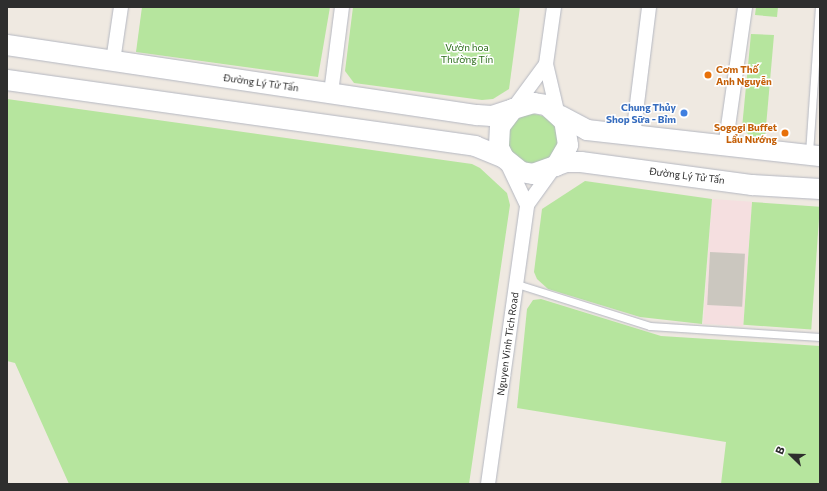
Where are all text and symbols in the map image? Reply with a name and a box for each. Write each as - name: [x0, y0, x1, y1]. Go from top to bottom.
- park label: Vườn hoa Thường Tín: [441, 41, 493, 64]
- place label: Cơm Thố Anh Nguyễn: [716, 63, 772, 86]
- marker: Cơm Thố Anh Nguyễn: [703, 70, 713, 80]
- street label: Đường Lý Tử Tấn: [223, 72, 299, 94]
- place label: Chung Thủy Shop Sữa - Bỉm: [606, 101, 676, 124]
- marker: Chung Thủy Shop Sữa - Bỉm: [679, 108, 689, 118]
- place label: Sogogi Buffet Lẩu Nướng: [714, 121, 777, 144]
- marker: Sogogi Buffet Lẩu Nướng: [780, 128, 790, 138]
- street label: Đường Lý Tử Tấn: [649, 165, 725, 187]
- street label: Nguyen Vinh Tich Road: [495, 292, 521, 396]
- north arrow: [771, 435, 811, 475]
- text: B: [772, 444, 787, 456]

